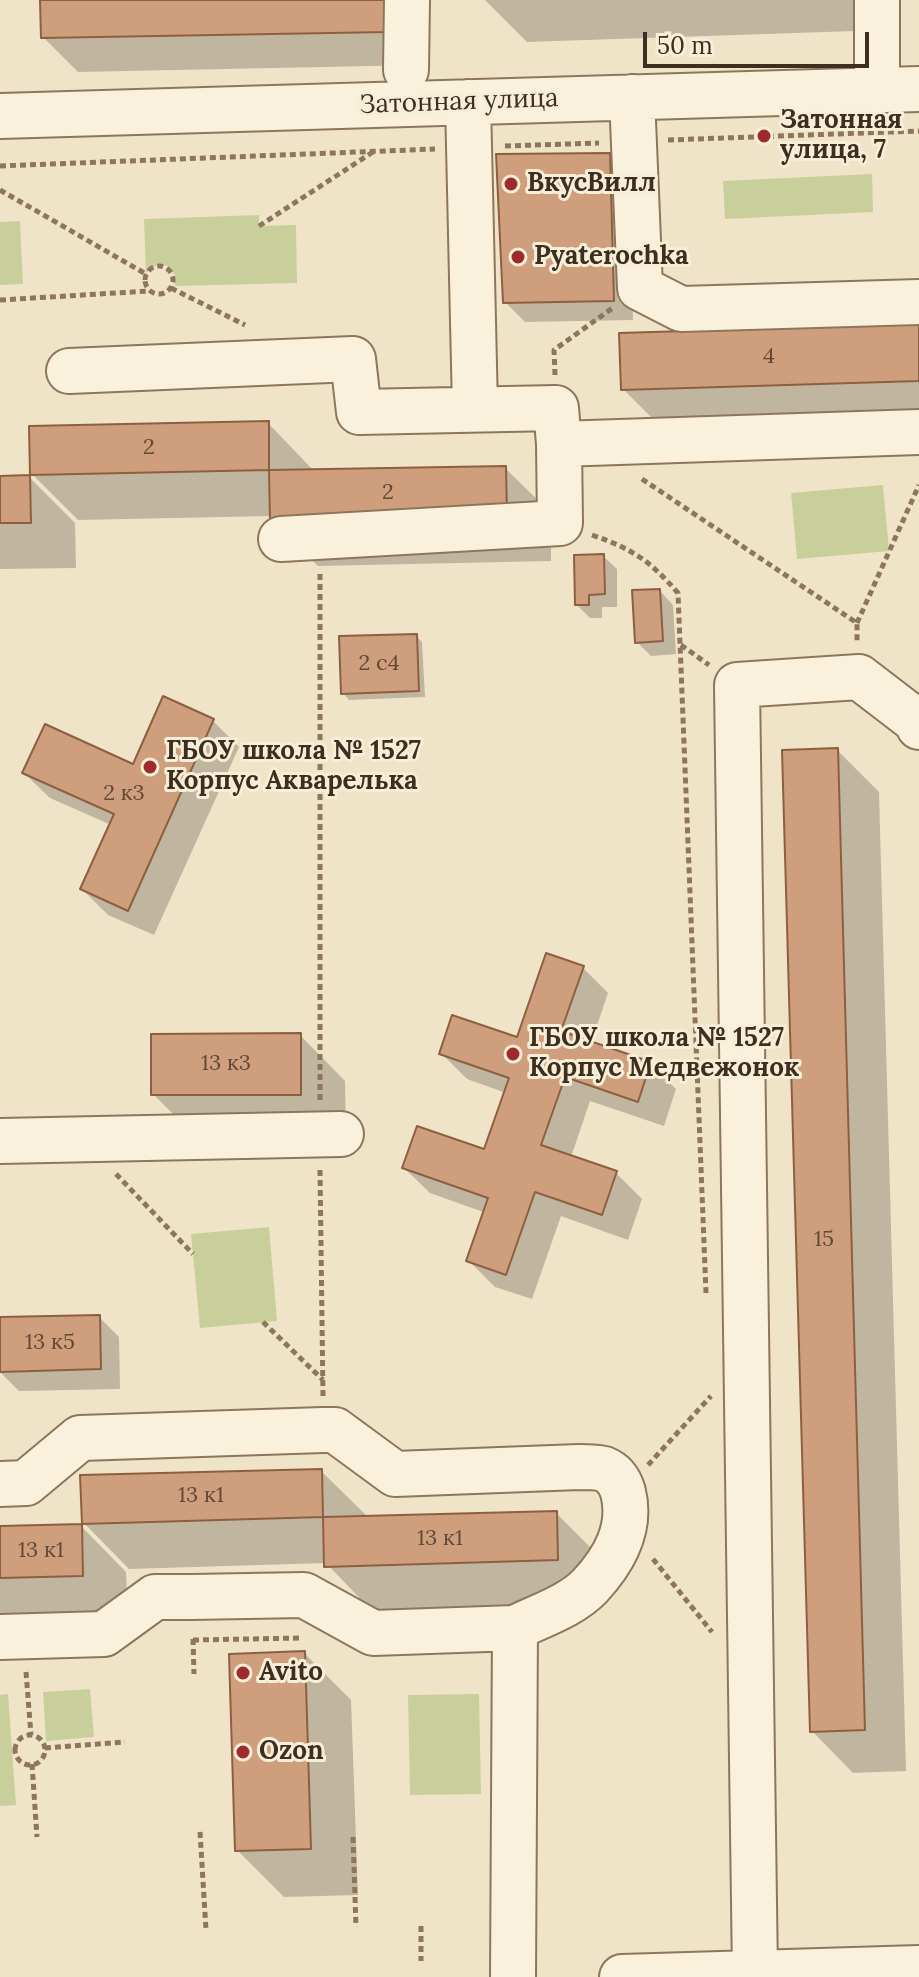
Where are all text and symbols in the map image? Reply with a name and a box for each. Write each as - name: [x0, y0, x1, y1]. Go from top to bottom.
- scale bar: [647, 16, 873, 66]
- text: 50 m: [657, 30, 713, 61]
- street label: Затонная улица: [359, 83, 559, 121]
- place label: Затонная улица, 7: [780, 105, 902, 166]
- marker: Затонная улица, 7: [755, 127, 773, 145]
- place label: ВкусВилл: [527, 168, 656, 200]
- marker: ВкусВилл: [502, 175, 520, 193]
- place label: Pyaterochka: [534, 241, 689, 273]
- marker: Pyaterochka: [509, 248, 527, 266]
- house number: 4: [763, 344, 775, 370]
- house number: 2: [143, 435, 155, 461]
- house number: 2: [382, 480, 394, 506]
- house number: 2 с4: [358, 651, 400, 677]
- place label: ГБОУ школа № 1527 Корпус Акварелька: [166, 736, 421, 798]
- marker: ГБОУ школа № 1527 Корпус Акварелька: [141, 758, 159, 776]
- house number: 2 к3: [103, 781, 145, 807]
- place label: ГБОУ школа № 1527 Корпус Медвежонок: [529, 1023, 800, 1084]
- marker: ГБОУ школа № 1527 Корпус Медвежонок: [504, 1045, 522, 1063]
- house number: 13 к3: [201, 1051, 251, 1077]
- house number: 15: [814, 1227, 834, 1253]
- house number: 13 к5: [25, 1330, 75, 1356]
- house number: 13 к1: [178, 1483, 224, 1509]
- house number: 13 к1: [417, 1526, 463, 1552]
- house number: 13 к1: [18, 1538, 64, 1564]
- place label: Avito: [259, 1657, 323, 1689]
- marker: Avito: [234, 1664, 252, 1682]
- place label: Ozon: [259, 1736, 324, 1768]
- marker: Ozon: [234, 1743, 252, 1761]

